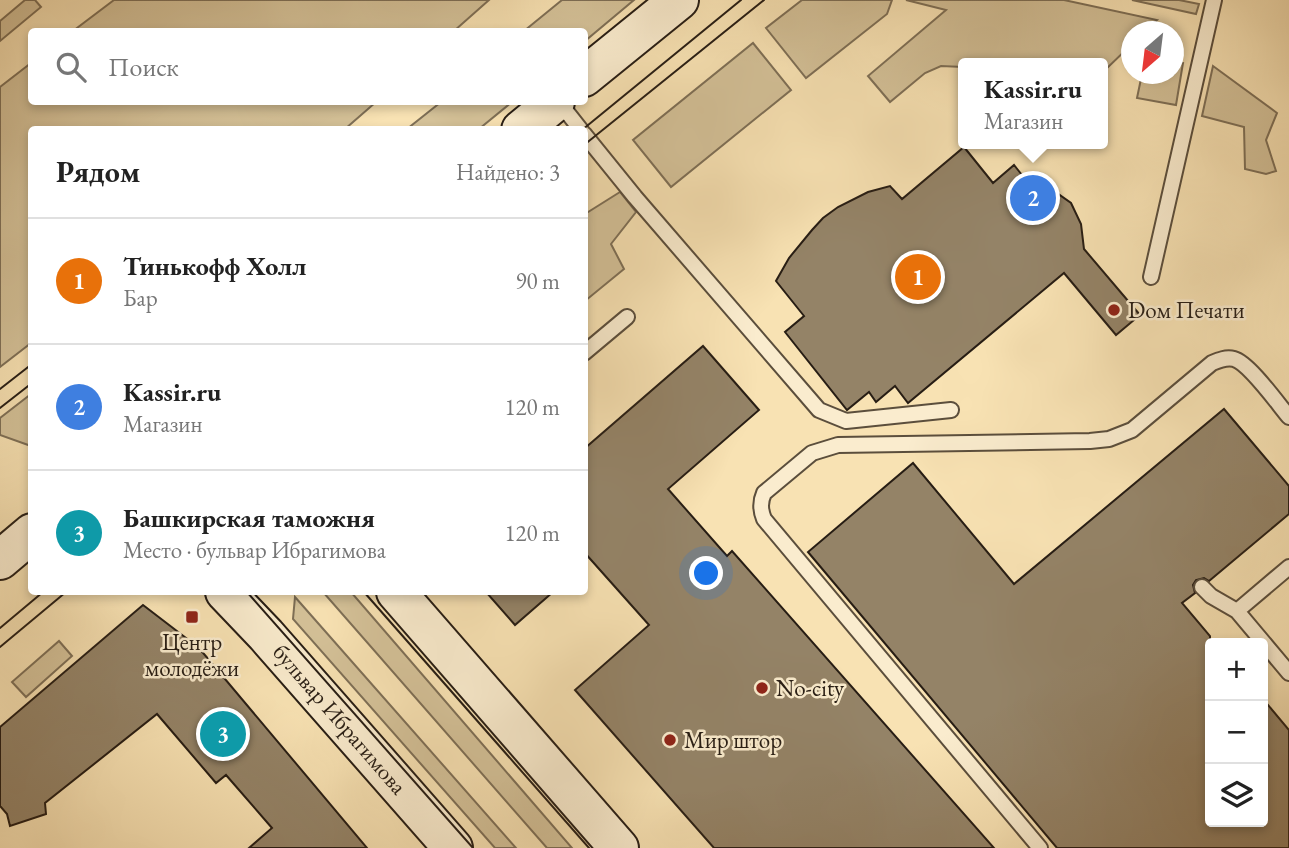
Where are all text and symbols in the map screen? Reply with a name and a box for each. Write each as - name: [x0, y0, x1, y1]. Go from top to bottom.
- north arrow: [1121, 21, 1184, 84]
- search box: [28, 28, 588, 105]
- icon: search: [52, 48, 90, 86]
- text: Поиск: [108, 50, 179, 84]
- popup: [958, 58, 1108, 149]
- text: Kassir.ru: [984, 72, 1082, 106]
- text: Магазин: [984, 106, 1063, 136]
- text: Рядом: [56, 152, 140, 191]
- text: Найдено: 3: [456, 157, 560, 187]
- pin: 2: [1010, 172, 1056, 224]
- text: Тинькофф Холл: [123, 249, 306, 283]
- pin: 1: [895, 251, 941, 303]
- text: 1: [73, 266, 85, 296]
- text: 90 m: [515, 266, 560, 296]
- text: Бар: [123, 283, 158, 313]
- place label: Dом Печати: [1128, 295, 1245, 325]
- marker: Dом Печати: [1106, 302, 1122, 318]
- text: Kassir.ru: [123, 375, 221, 409]
- text: 2: [73, 392, 85, 422]
- text: 120 m: [504, 392, 560, 422]
- text: Магазин: [123, 409, 202, 439]
- text: Башкирская таможня: [123, 501, 375, 535]
- text: 3: [73, 518, 85, 548]
- text: 120 m: [504, 518, 560, 548]
- text: Место · бульвар Ибрагимова: [123, 535, 386, 565]
- your location: [689, 556, 723, 590]
- marker: Центр молодёжи: [184, 609, 200, 625]
- place label: Центр молодёжи: [145, 627, 239, 683]
- street label: бульвар Ибрагимова: [266, 637, 414, 801]
- map controls: [1205, 638, 1268, 827]
- button: +: [1205, 638, 1268, 701]
- place label: No-city: [776, 673, 845, 703]
- marker: No-city: [754, 680, 770, 696]
- button: −: [1205, 701, 1268, 764]
- pin: 3: [200, 708, 246, 760]
- place label: Мир штор: [684, 725, 782, 755]
- marker: Мир штор: [662, 732, 678, 748]
- button: layers: [1205, 764, 1268, 827]

